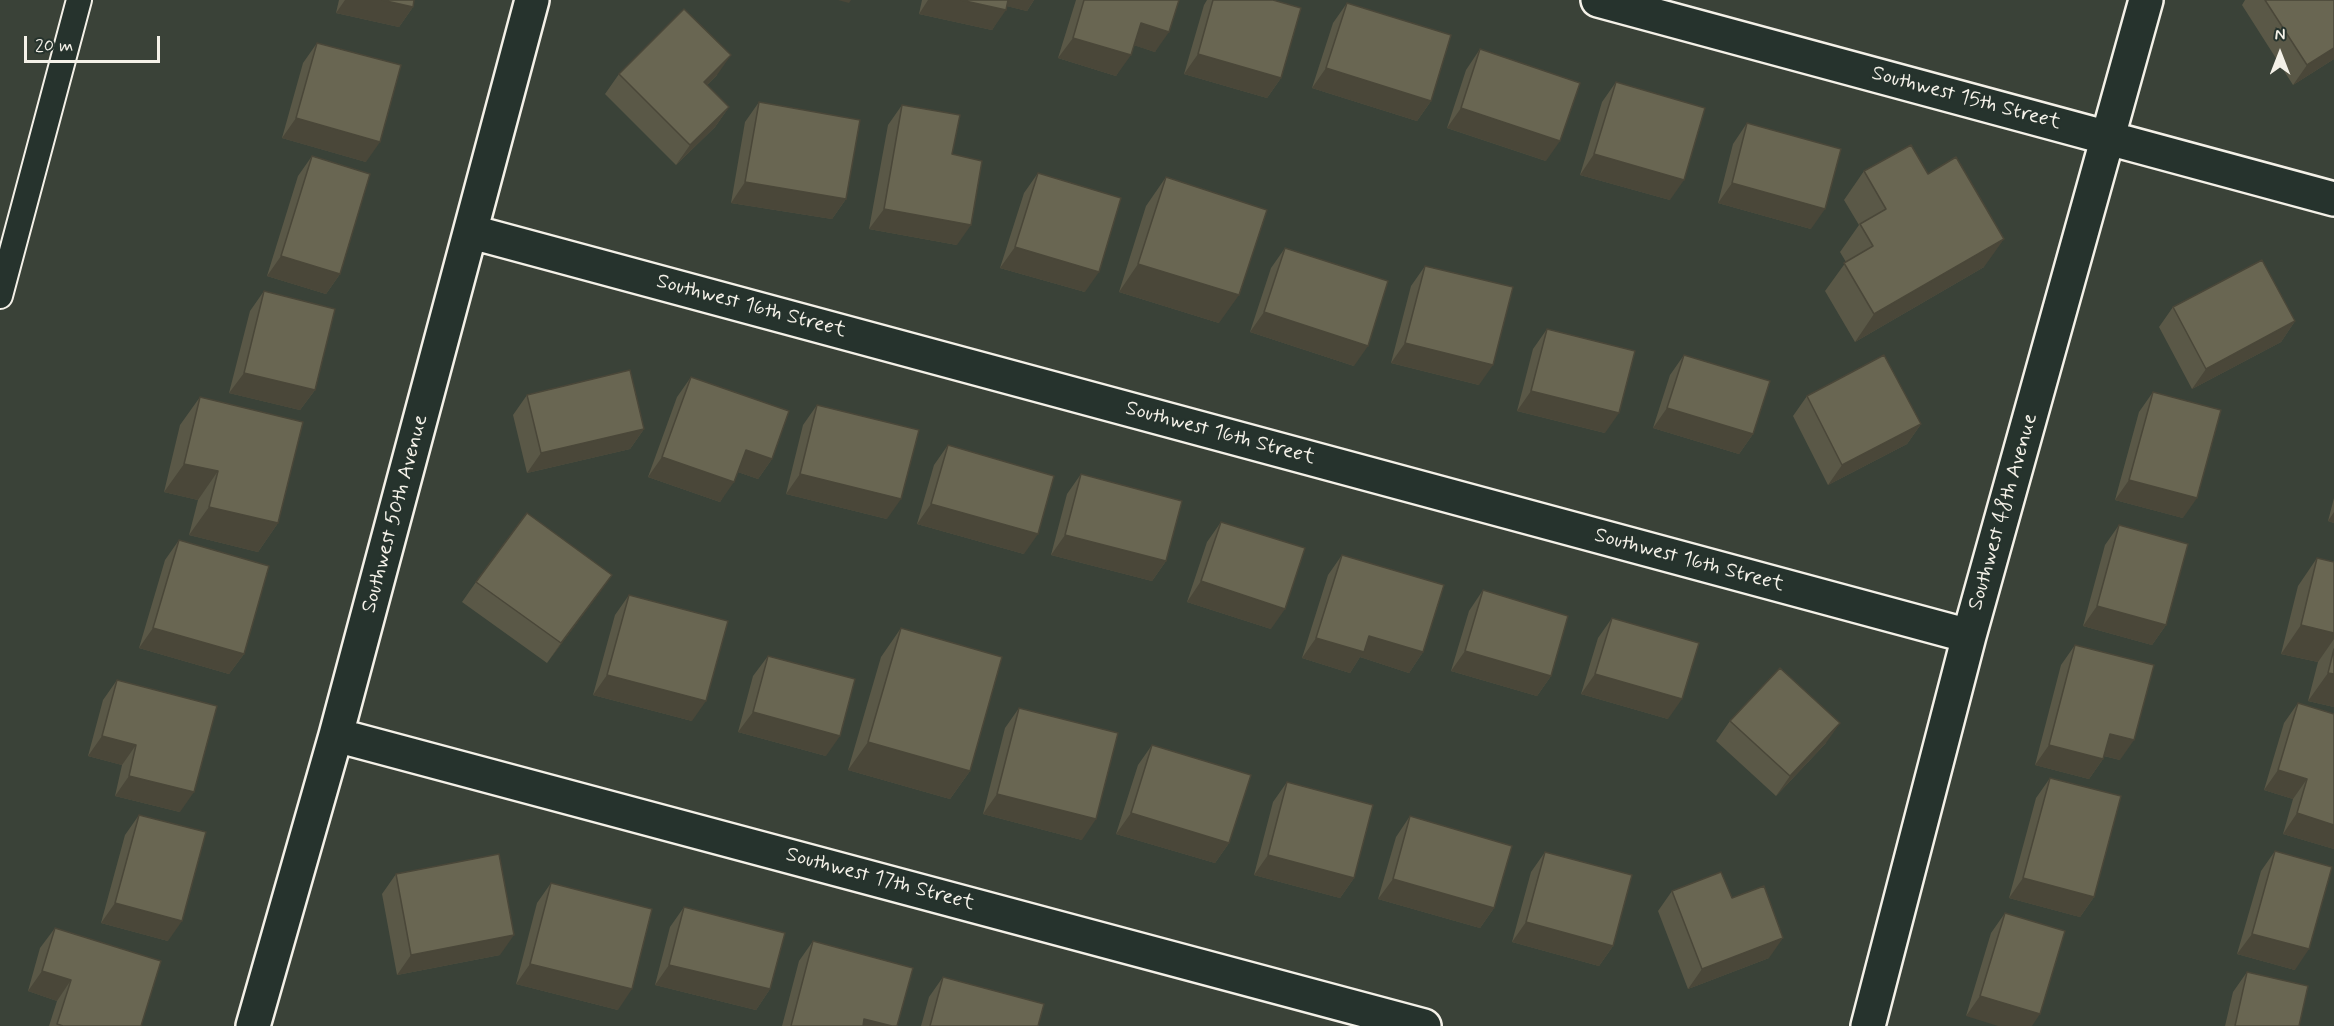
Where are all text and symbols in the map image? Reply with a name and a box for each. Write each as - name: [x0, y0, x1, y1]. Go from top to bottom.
- scale bar: [27, 24, 164, 62]
- north arrow: [2250, 24, 2310, 84]
- text: N: [2275, 25, 2285, 46]
- text: 20 m: [35, 34, 73, 58]
- street label: Southwest 15th Street: [1869, 62, 2063, 136]
- street label: Southwest 16th Street: [653, 270, 849, 344]
- street label: Southwest 16th Street: [1122, 397, 1318, 471]
- street label: Southwest 48th Avenue: [1964, 411, 2044, 613]
- street label: Southwest 50th Avenue: [357, 412, 435, 616]
- street label: Southwest 16th Street: [1591, 524, 1787, 598]
- street label: Southwest 17th Street: [783, 843, 977, 917]

